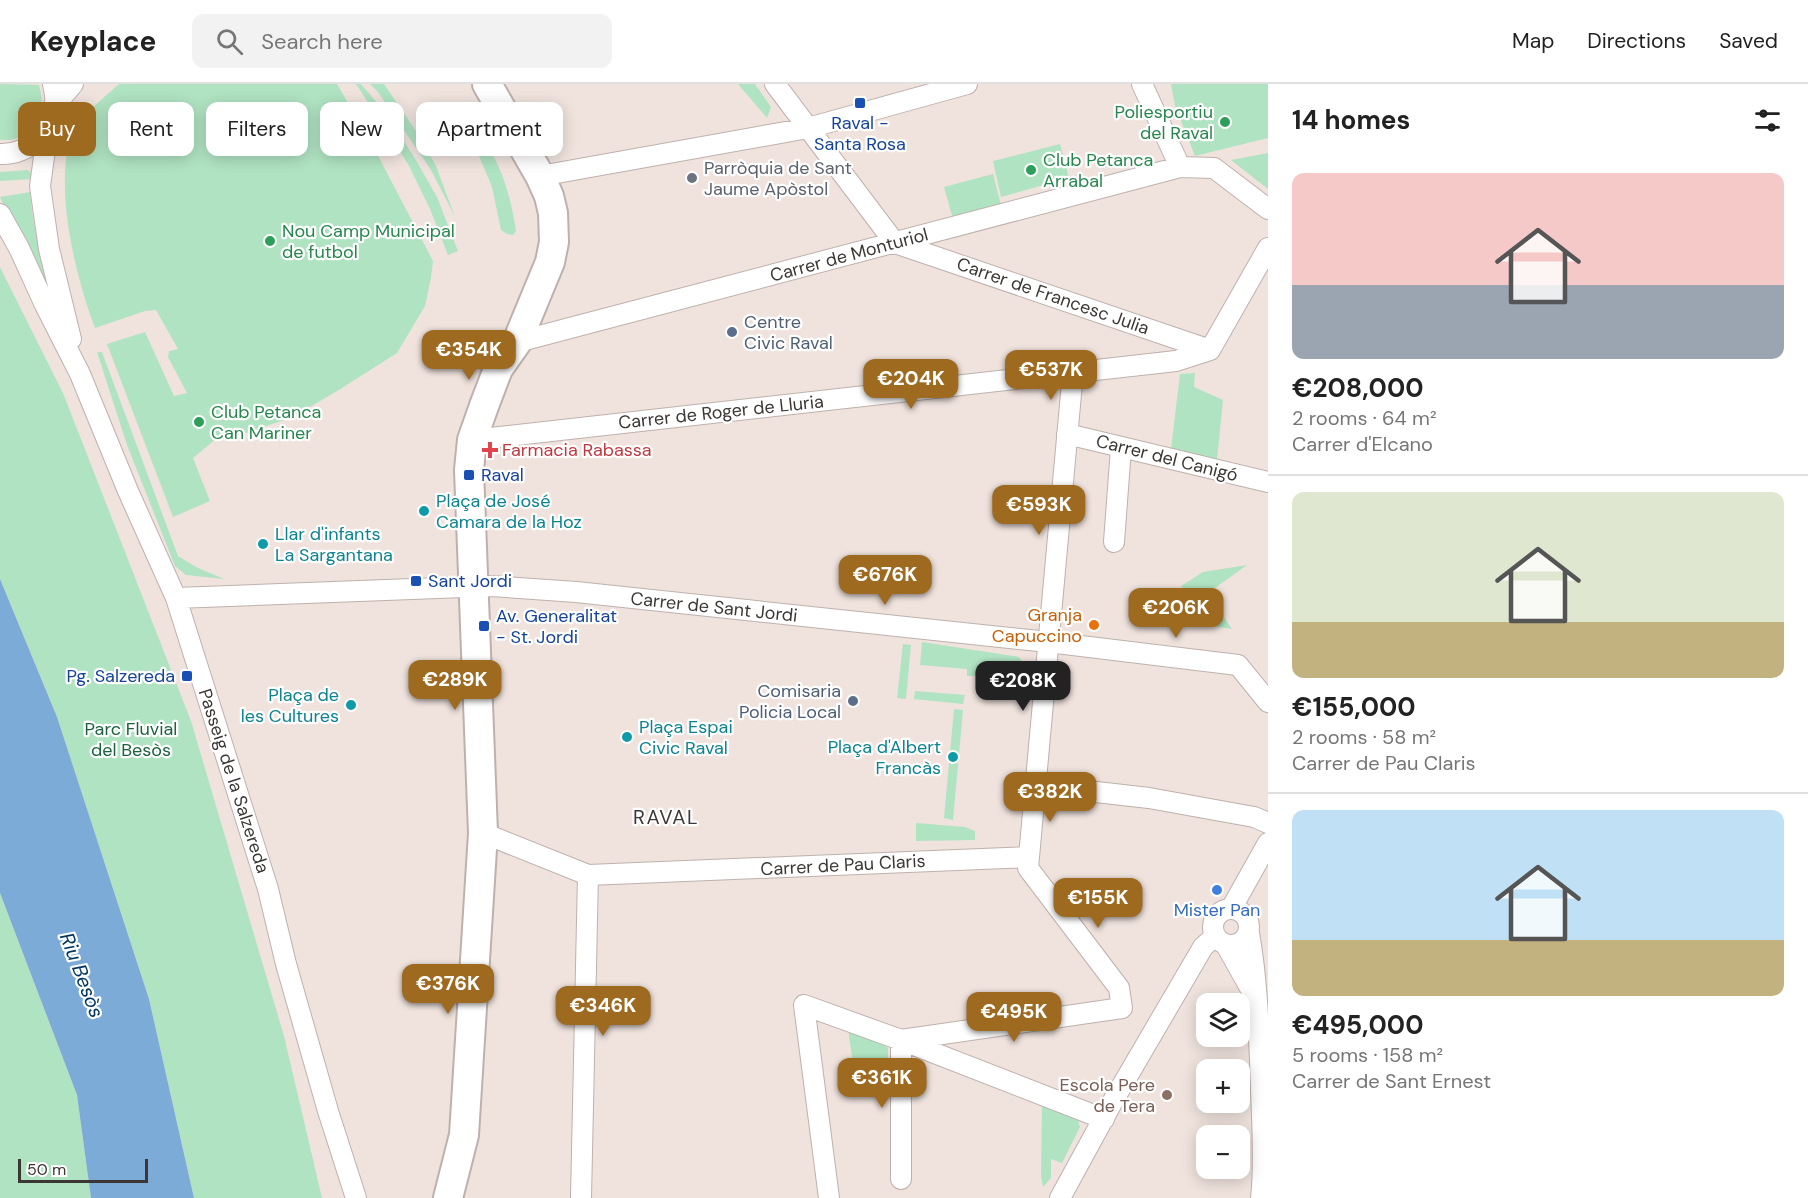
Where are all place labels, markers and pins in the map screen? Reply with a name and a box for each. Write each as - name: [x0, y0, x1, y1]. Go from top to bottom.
- marker: Raval - Santa Rosa: [853, 96, 867, 110]
- place label: Poliesportiu del Raval: [1115, 100, 1213, 145]
- place label: Raval - Santa Rosa: [814, 111, 906, 156]
- marker: Poliesportiu del Raval: [1218, 115, 1232, 129]
- place label: Club Petanca Arrabal: [1043, 148, 1153, 193]
- place label: Parròquia de Sant Jaume Apòstol: [704, 156, 852, 201]
- marker: Club Petanca Arrabal: [1024, 163, 1038, 177]
- marker: Parròquia de Sant Jaume Apòstol: [685, 171, 699, 185]
- place label: Nou Camp Municipal de futbol: [282, 219, 455, 264]
- marker: Nou Camp Municipal de futbol: [263, 234, 277, 248]
- place label: Centre Civic Raval: [744, 310, 833, 355]
- marker: Centre Civic Raval: [725, 325, 739, 339]
- pin: €354K: [427, 330, 511, 381]
- pin: €537K: [1009, 350, 1093, 401]
- pin: €204K: [869, 359, 953, 410]
- place label: Club Petanca Can Mariner: [211, 400, 321, 445]
- marker: Club Petanca Can Mariner: [192, 415, 206, 429]
- place label: Farmacia Rabassa: [502, 438, 652, 462]
- marker: Farmacia Rabassa: [483, 443, 497, 457]
- place label: Raval: [481, 463, 524, 487]
- marker: Raval: [462, 468, 476, 482]
- pin: €593K: [997, 485, 1081, 536]
- place label: Plaça de José Camara de la Hoz: [436, 489, 582, 534]
- marker: Plaça de José Camara de la Hoz: [417, 504, 431, 518]
- place label: Llar d'infants La Sargantana: [275, 522, 393, 567]
- marker: Llar d'infants La Sargantana: [256, 537, 270, 551]
- pin: €676K: [843, 555, 927, 606]
- place label: Sant Jordi: [428, 569, 512, 593]
- marker: Sant Jordi: [409, 574, 423, 588]
- pin: €206K: [1134, 588, 1218, 639]
- place label: Granja Capuccino: [992, 603, 1082, 648]
- place label: Av. Generalitat - St. Jordi: [496, 604, 617, 649]
- marker: Granja Capuccino: [1087, 618, 1101, 632]
- marker: Av. Generalitat - St. Jordi: [477, 619, 491, 633]
- pin: €289K: [413, 660, 497, 711]
- pin: €208K: [981, 661, 1065, 712]
- place label: Pg. Salzereda: [66, 664, 175, 688]
- marker: Pg. Salzereda: [180, 669, 194, 683]
- place label: Comisaria Policia Local: [739, 679, 841, 724]
- place label: Plaça de les Cultures: [241, 683, 339, 728]
- marker: Comisaria Policia Local: [846, 694, 860, 708]
- marker: Plaça de les Cultures: [344, 698, 358, 712]
- place label: Plaça Espai Civic Raval: [639, 715, 733, 760]
- marker: Plaça Espai Civic Raval: [620, 730, 634, 744]
- place label: Plaça d'Albert Francàs: [828, 735, 941, 780]
- marker: Plaça d'Albert Francàs: [946, 750, 960, 764]
- pin: €382K: [1008, 772, 1092, 823]
- pin: €155K: [1056, 878, 1140, 929]
- marker: Mister Pan: [1210, 883, 1224, 897]
- place label: Mister Pan: [1174, 898, 1260, 922]
- pin: €376K: [406, 964, 490, 1015]
- pin: €346K: [561, 986, 645, 1037]
- pin: €495K: [972, 992, 1056, 1043]
- pin: €361K: [840, 1058, 924, 1109]
- place label: Escola Pere de Tera: [1060, 1073, 1155, 1118]
- marker: Escola Pere de Tera: [1160, 1088, 1174, 1102]

